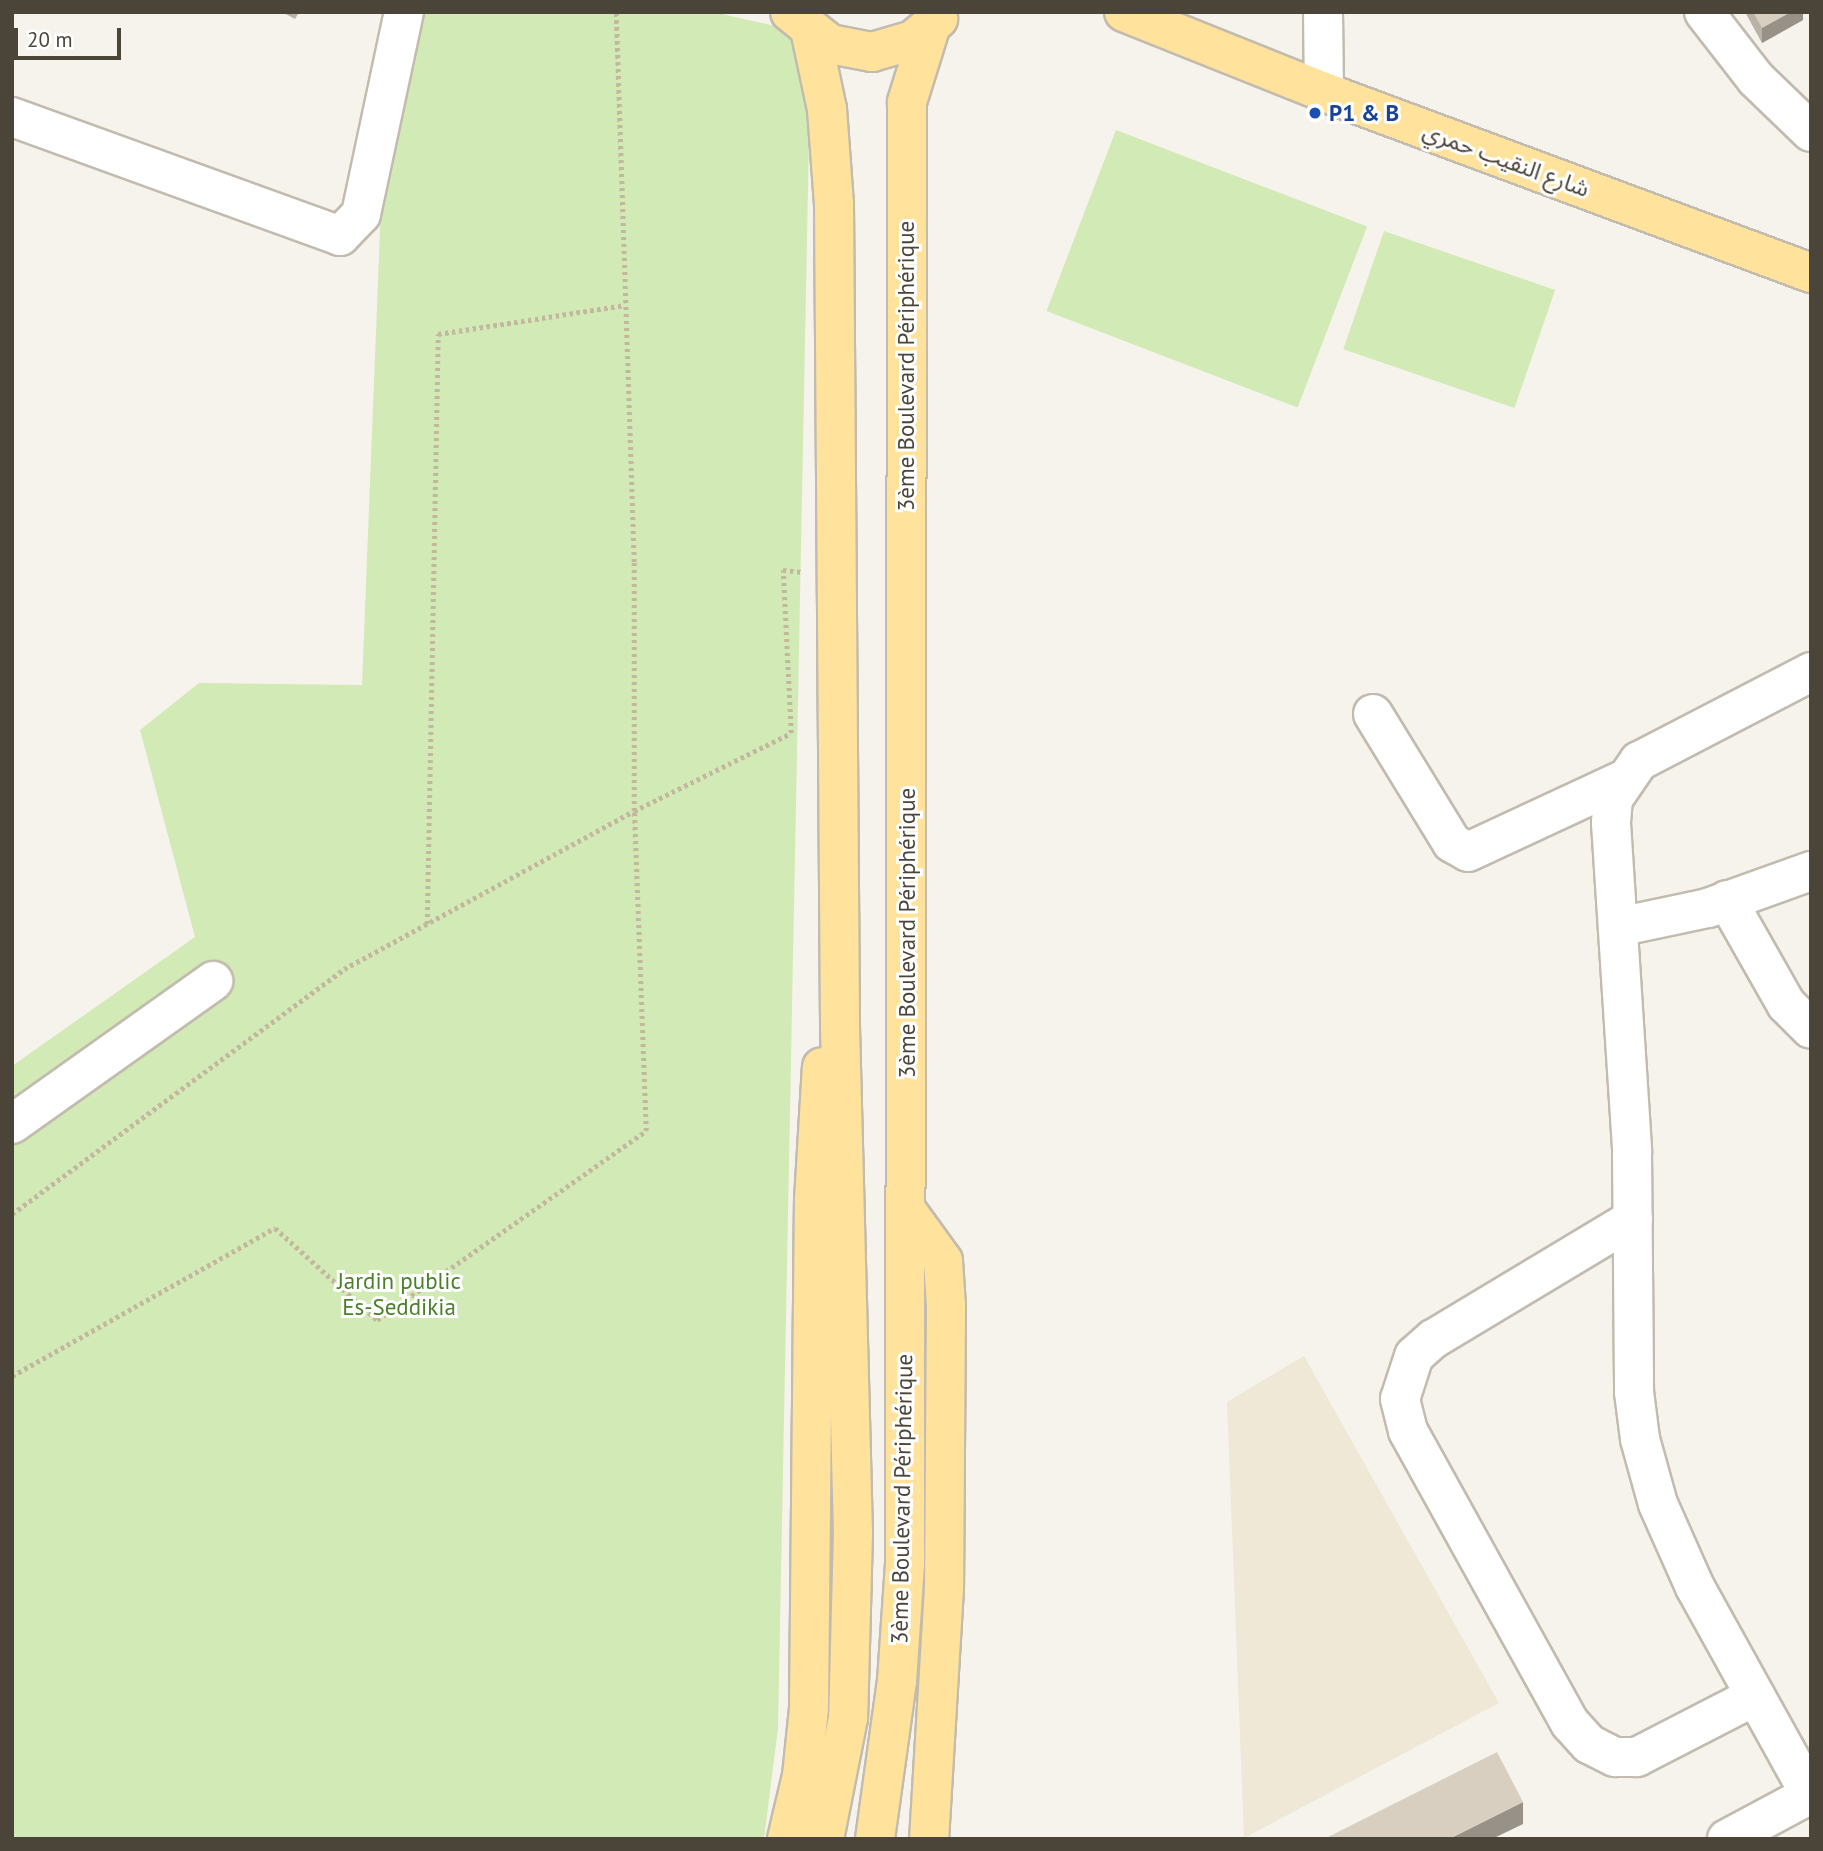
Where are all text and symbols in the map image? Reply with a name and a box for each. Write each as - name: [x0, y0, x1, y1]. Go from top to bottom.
- scale bar: [18, 14, 124, 58]
- text: 20 m: [27, 26, 73, 53]
- place label: P1 & B: [1329, 99, 1399, 127]
- marker: P1 & B: [1307, 105, 1323, 121]
- street label: شارع النقيب حمري: [1419, 117, 1593, 203]
- street label: 3ème Boulevard Périphérique: [892, 221, 920, 511]
- street label: 3ème Boulevard Périphérique: [893, 788, 921, 1078]
- park label: Jardin public Es-Seddikia: [337, 1267, 461, 1321]
- street label: 3ème Boulevard Périphérique: [886, 1354, 918, 1644]

